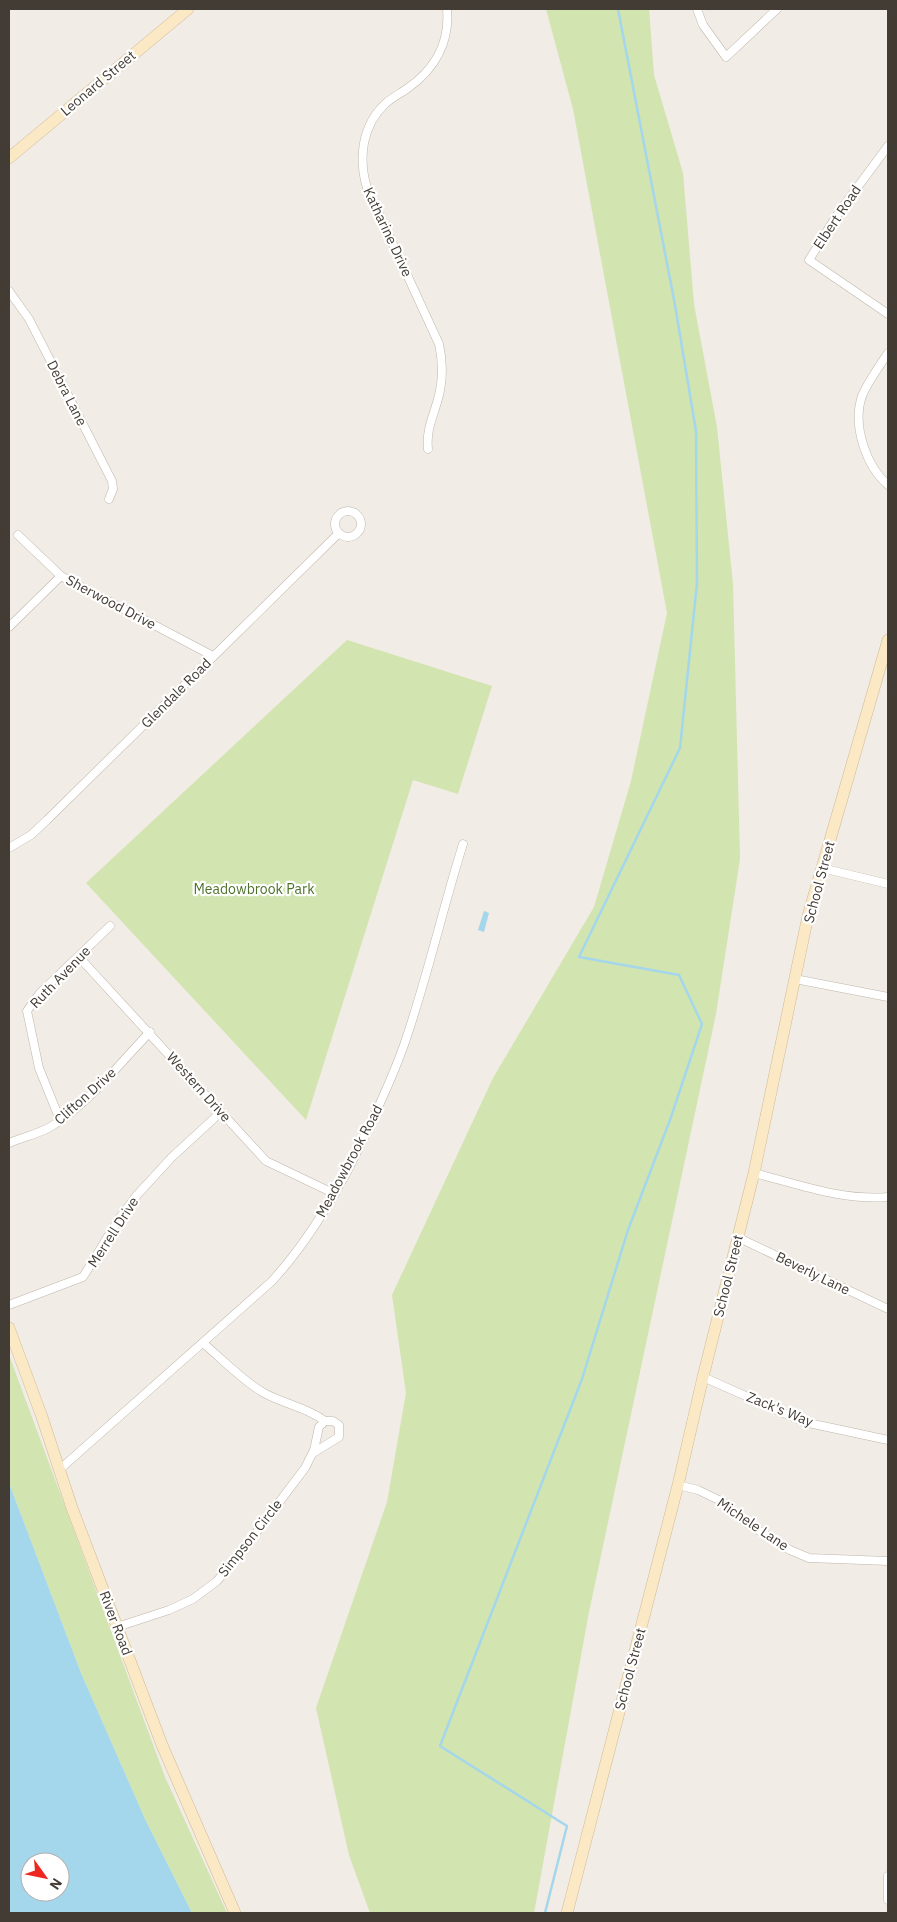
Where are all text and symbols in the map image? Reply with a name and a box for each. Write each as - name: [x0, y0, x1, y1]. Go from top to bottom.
- street label: Leonard Street: [57, 46, 139, 120]
- street label: Elbert Road: [809, 182, 865, 252]
- street label: Katharine Drive: [359, 184, 417, 280]
- street label: Debra Lane: [43, 357, 91, 429]
- street label: Sherwood Drive: [63, 571, 159, 633]
- street label: Glendale Road: [137, 654, 215, 732]
- street label: School Street: [799, 839, 839, 925]
- park label: Meadowbrook Park: [193, 880, 315, 898]
- street label: Ruth Avenue: [26, 942, 94, 1012]
- street label: Western Drive: [163, 1048, 235, 1126]
- street label: Clifton Drive: [50, 1063, 120, 1128]
- street label: Meadowbrook Road: [312, 1102, 386, 1220]
- street label: Merrell Drive: [84, 1193, 143, 1271]
- street label: School Street: [709, 1233, 747, 1319]
- street label: Beverly Lane: [773, 1247, 853, 1299]
- street label: Zack's Way: [744, 1387, 816, 1431]
- street label: Michele Lane: [714, 1493, 792, 1555]
- street label: Simpson Circle: [214, 1495, 286, 1580]
- street label: River Road: [95, 1588, 137, 1658]
- street label: School Street: [610, 1626, 650, 1712]
- north arrow: [20, 1852, 70, 1902]
- text: N: [46, 1875, 66, 1893]

